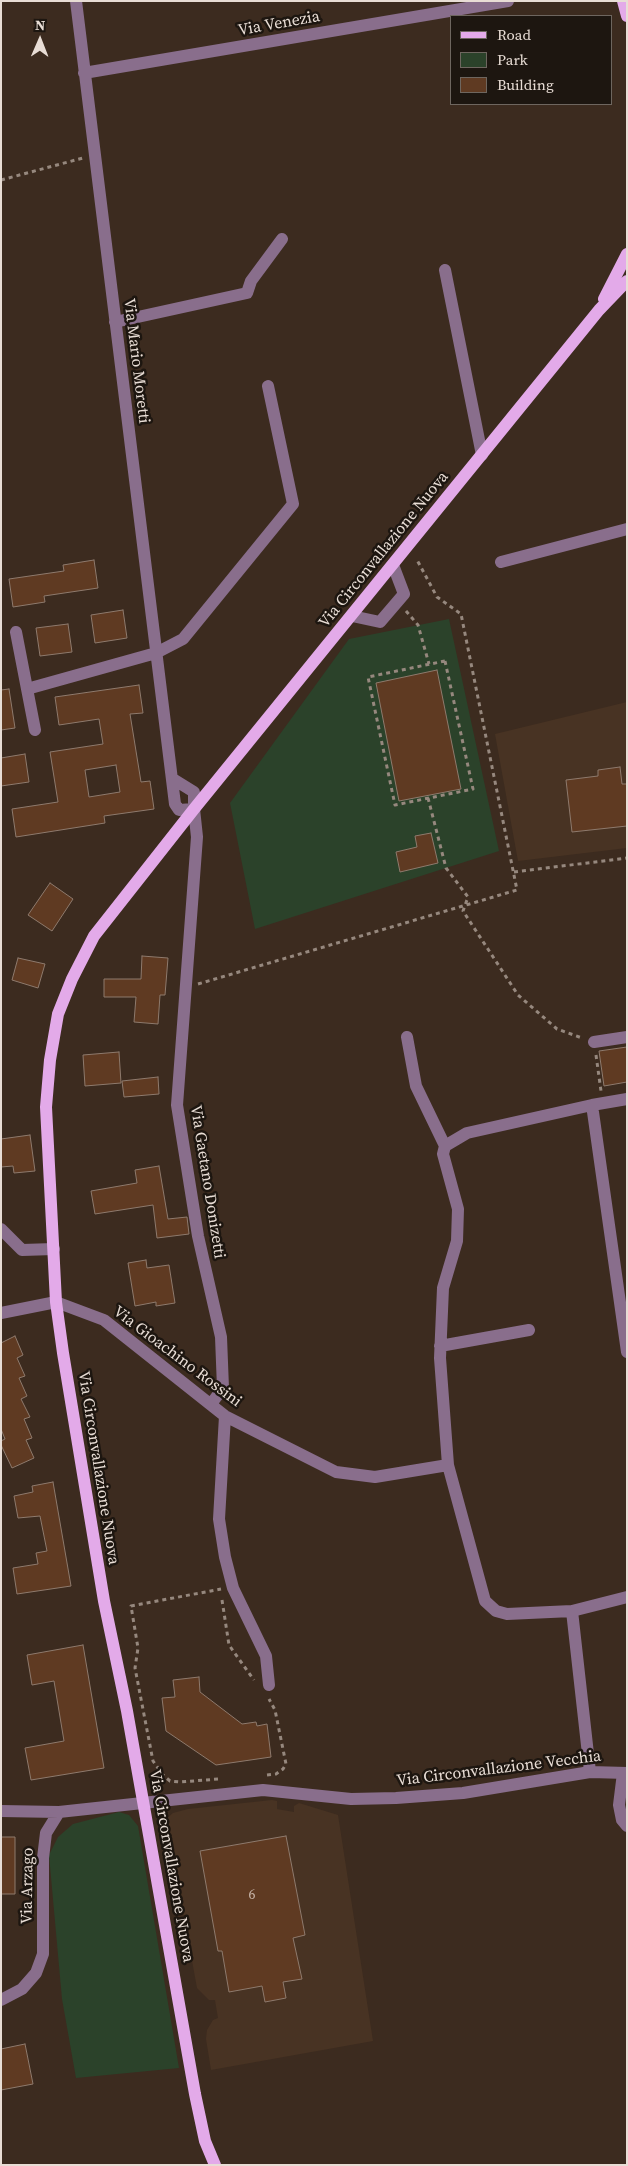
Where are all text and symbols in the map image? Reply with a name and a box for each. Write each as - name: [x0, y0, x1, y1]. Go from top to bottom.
- street label: Via Venezia: [237, 7, 321, 41]
- north arrow: [15, 15, 65, 65]
- text: N: [35, 15, 46, 35]
- legend: [450, 15, 613, 105]
- text: Road: [497, 24, 531, 45]
- text: Park: [497, 49, 528, 70]
- text: Building: [497, 74, 554, 95]
- street label: Via Mario Moretti: [119, 297, 153, 425]
- street label: Via Circonvallazione Nuova: [315, 468, 453, 632]
- street label: Via Gaetano Donizetti: [185, 1104, 229, 1260]
- street label: Via Gioachino Rossini: [109, 1302, 245, 1412]
- street label: Via Circonvallazione Nuova: [73, 1370, 123, 1566]
- street label: Via Circonvallazione Vecchia: [396, 1747, 602, 1791]
- street label: Via Circonvallazione Nuova: [145, 1768, 197, 1964]
- street label: Via Arzago: [18, 1848, 38, 1924]
- house number: 6: [249, 1887, 255, 1903]

